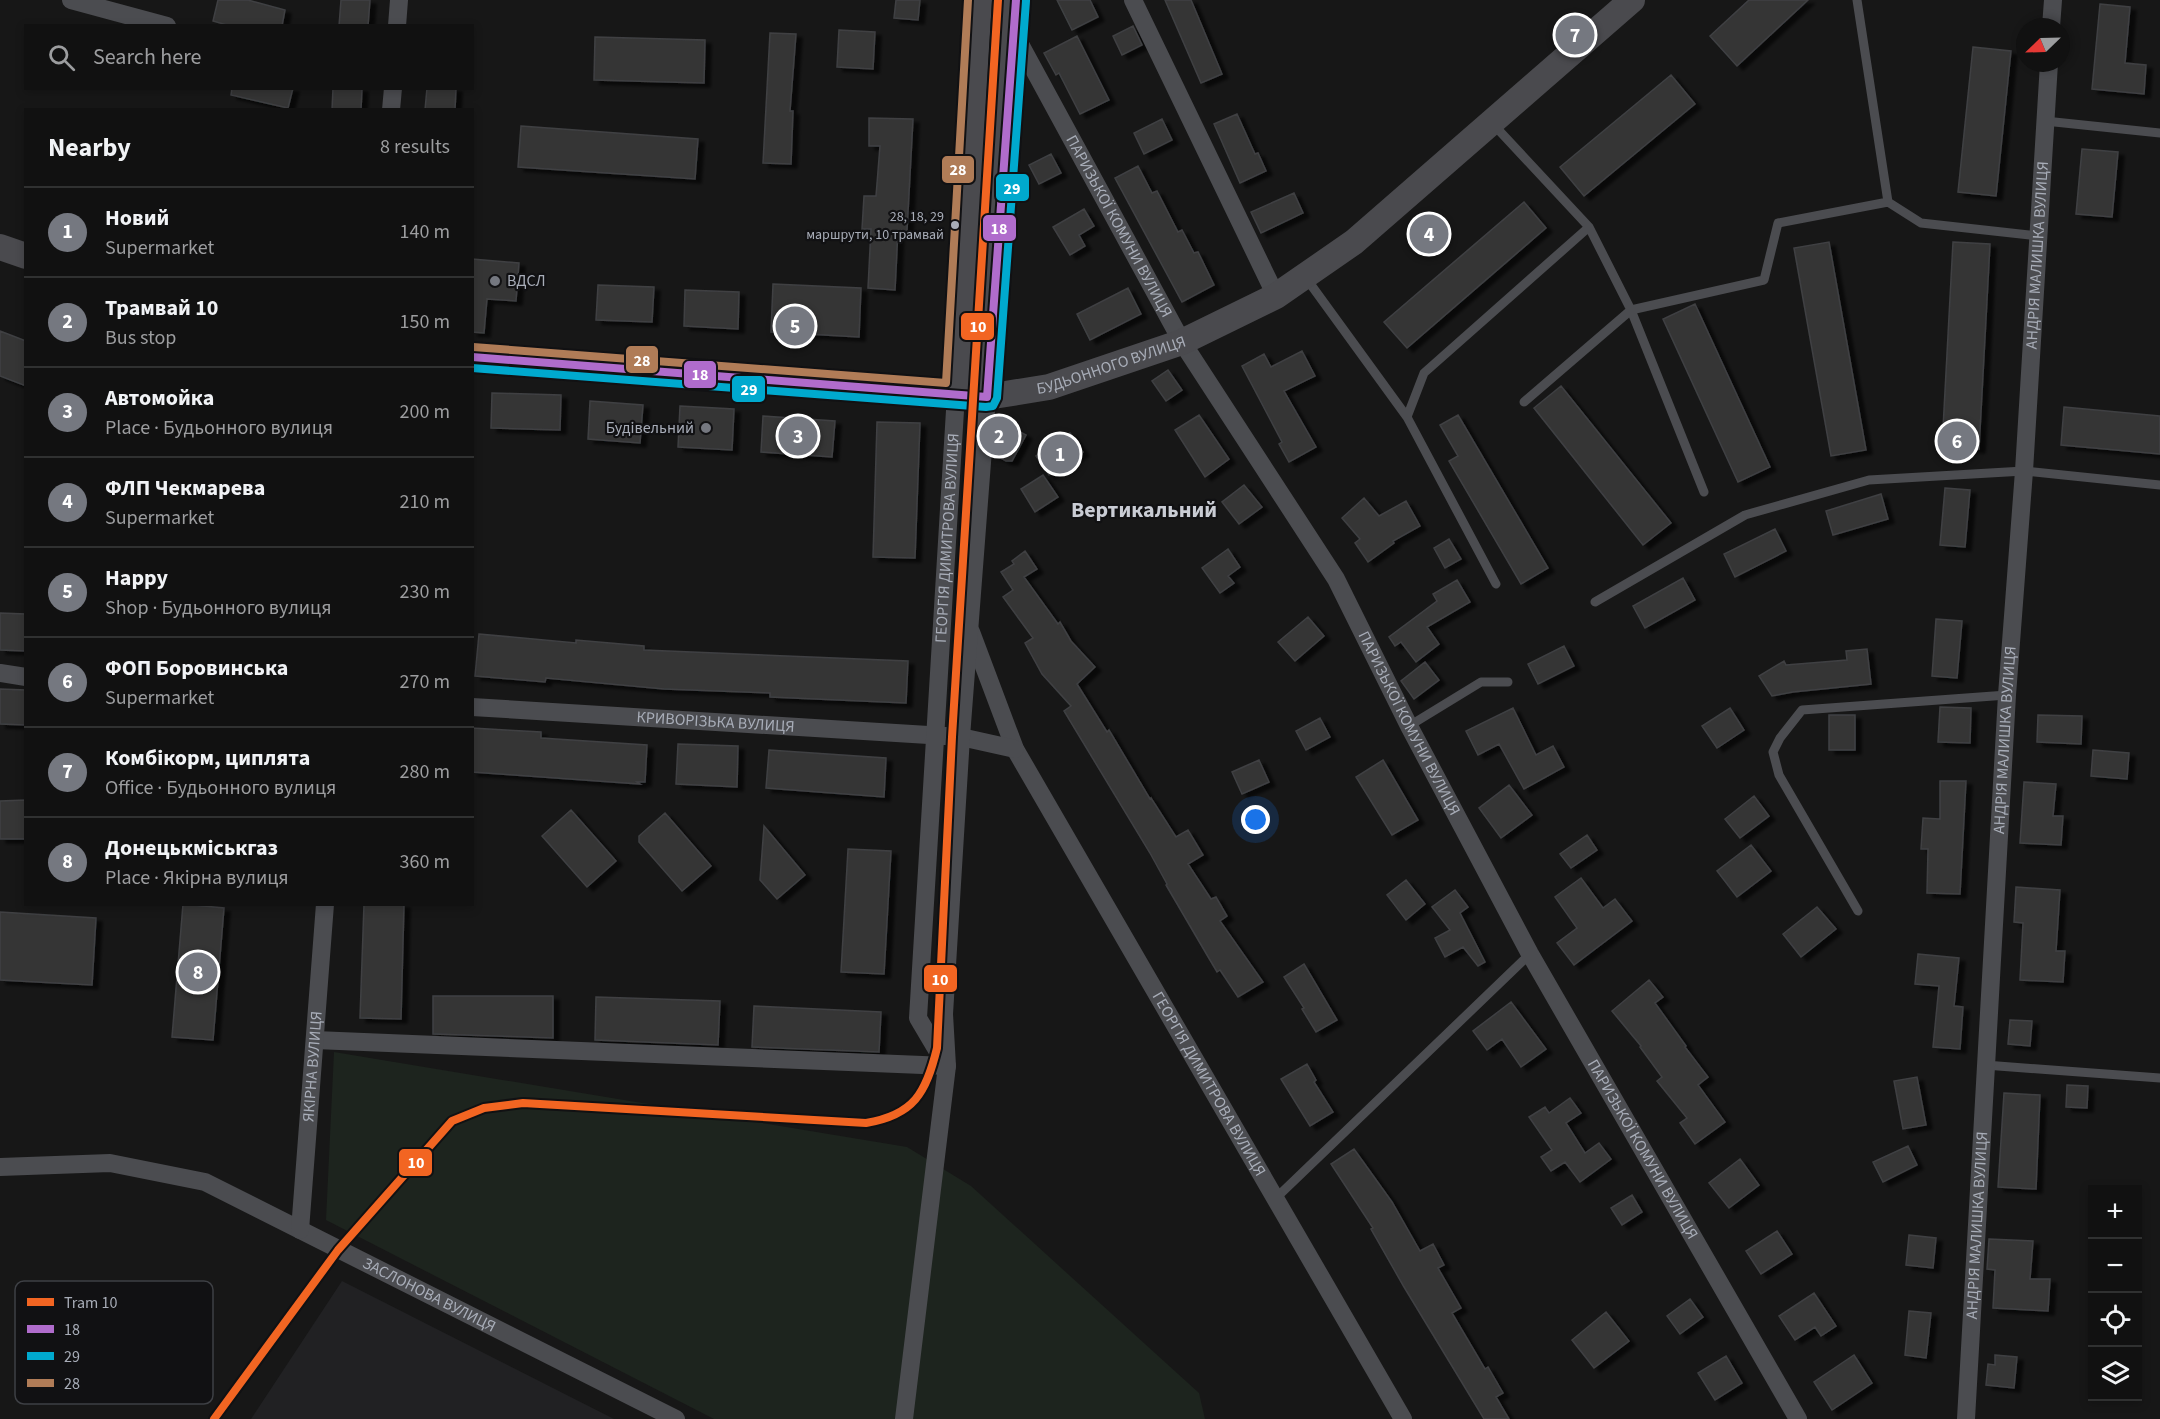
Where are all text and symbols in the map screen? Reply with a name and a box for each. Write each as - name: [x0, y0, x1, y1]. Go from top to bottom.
- pin: 7: [1556, 12, 1594, 57]
- north arrow: [2016, 18, 2070, 72]
- search box: [24, 24, 474, 90]
- icon: search: [45, 41, 78, 74]
- text: Search here: [93, 41, 201, 73]
- text: Nearby: [48, 129, 131, 166]
- street label: ПАРИЗЬКОЇ КОМУНИ ВУЛИЦЯ: [1061, 131, 1178, 321]
- text: 8 results: [380, 133, 450, 161]
- line badge: 28: [941, 155, 975, 184]
- text: 28: [950, 159, 966, 181]
- street label: АНДРІЯ МАЛИШКА ВУЛИЦЯ: [2020, 161, 2054, 350]
- line badge: 29: [995, 173, 1030, 202]
- text: 29: [1004, 178, 1020, 200]
- text: Новий: [105, 202, 169, 234]
- place label: 28, 18, 29 маршрути, 10 трамвай: [806, 207, 944, 245]
- pin: 4: [1410, 212, 1448, 256]
- line badge: 18: [982, 214, 1017, 242]
- text: 1: [62, 218, 73, 246]
- text: 140 m: [400, 218, 450, 246]
- text: 18: [991, 218, 1007, 240]
- marker: 28, 18, 29 маршрути, 10 трамвай: [949, 219, 961, 231]
- text: Supermarket: [105, 234, 214, 262]
- place label: ВДСЛ: [507, 270, 546, 292]
- marker: ВДСЛ: [488, 274, 502, 288]
- text: Трамвай 10: [105, 292, 218, 324]
- pin: 5: [776, 304, 814, 348]
- text: 2: [62, 308, 73, 336]
- text: 150 m: [400, 308, 450, 336]
- line badge: 10: [960, 312, 995, 341]
- text: 10: [970, 316, 986, 338]
- text: Bus stop: [105, 324, 176, 352]
- street label: БУДЬОННОГО ВУЛИЦЯ: [1035, 331, 1189, 400]
- line badge: 28: [625, 345, 659, 374]
- text: 28: [634, 350, 650, 372]
- line badge: 18: [683, 360, 717, 389]
- text: 18: [692, 364, 708, 386]
- line badge: 29: [731, 375, 766, 403]
- text: 29: [741, 379, 757, 401]
- text: Автомойка: [105, 382, 214, 414]
- text: 3: [62, 398, 73, 426]
- text: 200 m: [400, 398, 450, 426]
- text: Place · Будьонного вулиця: [105, 414, 333, 442]
- pin: 3: [778, 414, 818, 458]
- pin: 2: [980, 414, 1018, 458]
- place label: Будівельний: [606, 417, 694, 439]
- pin: 6: [1938, 418, 1976, 464]
- marker: Будівельний: [699, 421, 713, 435]
- street label: ГЕОРГІЯ ДИМИТРОВА ВУЛИЦЯ: [930, 432, 965, 644]
- pin: 1: [1040, 432, 1080, 476]
- text: ФЛП Чекмарева: [105, 472, 265, 504]
- text: 4: [62, 488, 73, 516]
- text: 210 m: [400, 488, 450, 516]
- district label: Вертикальний: [1071, 494, 1217, 526]
- text: Supermarket: [105, 504, 214, 532]
- text: Happy: [105, 562, 168, 594]
- text: 5: [62, 578, 73, 606]
- text: 230 m: [400, 578, 450, 606]
- text: Shop · Будьонного вулиця: [105, 594, 332, 622]
- street label: ПАРИЗЬКОЇ КОМУНИ ВУЛИЦЯ: [1353, 627, 1465, 819]
- street label: АНДРІЯ МАЛИШКА ВУЛИЦЯ: [1988, 645, 2022, 835]
- text: ФОП Боровинська: [105, 652, 288, 684]
- text: 6: [62, 668, 73, 696]
- text: 270 m: [400, 668, 450, 696]
- text: Supermarket: [105, 684, 214, 712]
- street label: КРИВОРІЗЬКА ВУЛИЦЯ: [636, 706, 795, 738]
- text: Комбікорм, циплята: [105, 742, 310, 774]
- text: 7: [62, 758, 73, 786]
- text: 280 m: [400, 758, 450, 786]
- text: Office · Будьонного вулиця: [105, 774, 336, 802]
- your location: [1241, 805, 1270, 834]
- text: Донецькміськгаз: [105, 832, 278, 864]
- text: 8: [62, 848, 73, 876]
- text: 360 m: [400, 848, 450, 876]
- text: Place · Якірна вулиця: [105, 864, 289, 892]
- pin: 8: [178, 950, 218, 994]
- line badge: 10: [923, 964, 958, 993]
- text: 10: [932, 969, 948, 991]
- street label: ГЕОРГІЯ ДИМИТРОВА ВУЛИЦЯ: [1147, 987, 1271, 1180]
- street label: ЯКІРНА ВУЛИЦЯ: [297, 1010, 328, 1123]
- street label: ПАРИЗЬКОЇ КОМУНИ ВУЛИЦЯ: [1582, 1055, 1703, 1243]
- street label: АНДРІЯ МАЛИШКА ВУЛИЦЯ: [1961, 1131, 1993, 1320]
- line badge: 10: [398, 1148, 433, 1177]
- text: 10: [408, 1152, 424, 1174]
- map controls: [2088, 1185, 2142, 1401]
- button: +: [2088, 1185, 2142, 1239]
- button: −: [2088, 1239, 2142, 1293]
- street label: ЗАСЛОНОВА ВУЛИЦЯ: [359, 1252, 500, 1338]
- legend: [15, 1281, 213, 1404]
- text: Tram 10: [64, 1292, 117, 1314]
- button: locate: [2088, 1293, 2142, 1347]
- text: 18: [64, 1319, 80, 1341]
- text: 29: [64, 1346, 80, 1368]
- button: layers: [2088, 1347, 2142, 1401]
- text: 28: [64, 1373, 80, 1395]

